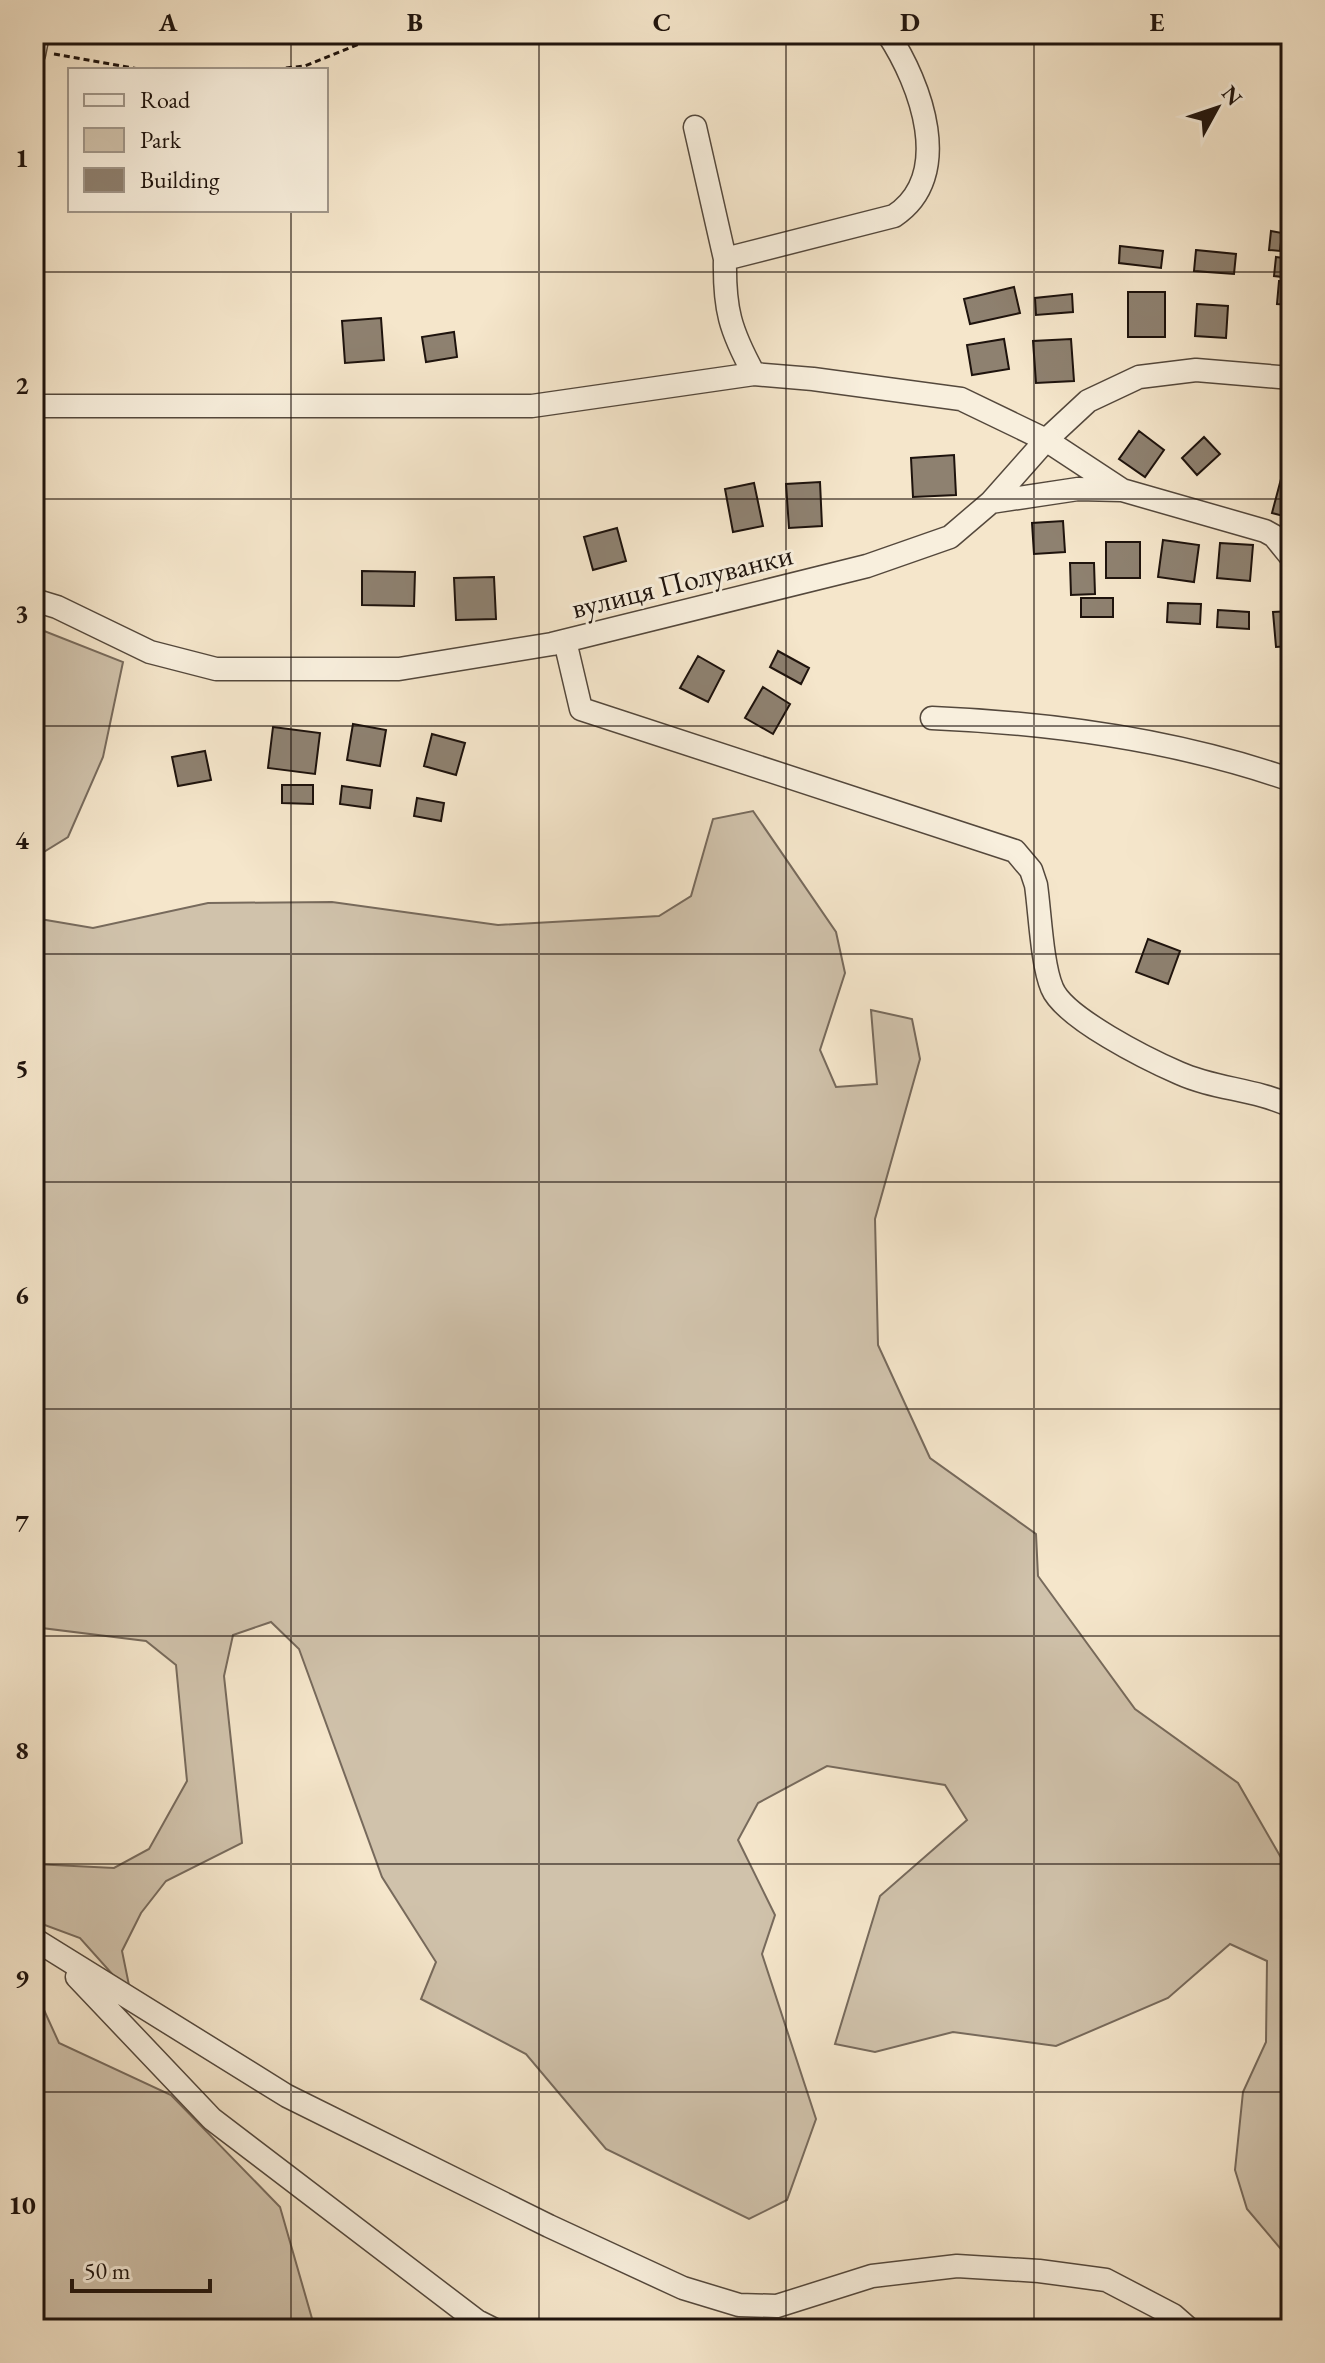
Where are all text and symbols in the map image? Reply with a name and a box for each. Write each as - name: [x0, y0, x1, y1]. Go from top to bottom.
- text: A: [158, 5, 178, 39]
- text: B: [407, 5, 423, 39]
- text: C: [653, 5, 671, 39]
- text: D: [900, 5, 920, 39]
- text: E: [1150, 5, 1165, 39]
- legend: [68, 68, 328, 212]
- north arrow: [1177, 68, 1257, 148]
- text: N: [1215, 79, 1249, 112]
- text: Road: [140, 84, 191, 115]
- text: Park: [140, 124, 182, 155]
- text: 1: [15, 141, 29, 175]
- text: Building: [140, 164, 220, 195]
- text: 2: [15, 368, 29, 402]
- street label: вулиця Полуванки: [567, 535, 797, 627]
- text: 3: [15, 596, 29, 630]
- text: 4: [15, 823, 29, 857]
- text: 5: [15, 1051, 29, 1085]
- text: 6: [15, 1278, 29, 1312]
- text: 7: [15, 1506, 29, 1540]
- text: 8: [15, 1733, 29, 1767]
- text: 9: [15, 1961, 29, 1995]
- text: 10: [8, 2188, 36, 2222]
- scale bar: [72, 2243, 210, 2293]
- text: 50 m: [84, 2255, 131, 2286]

